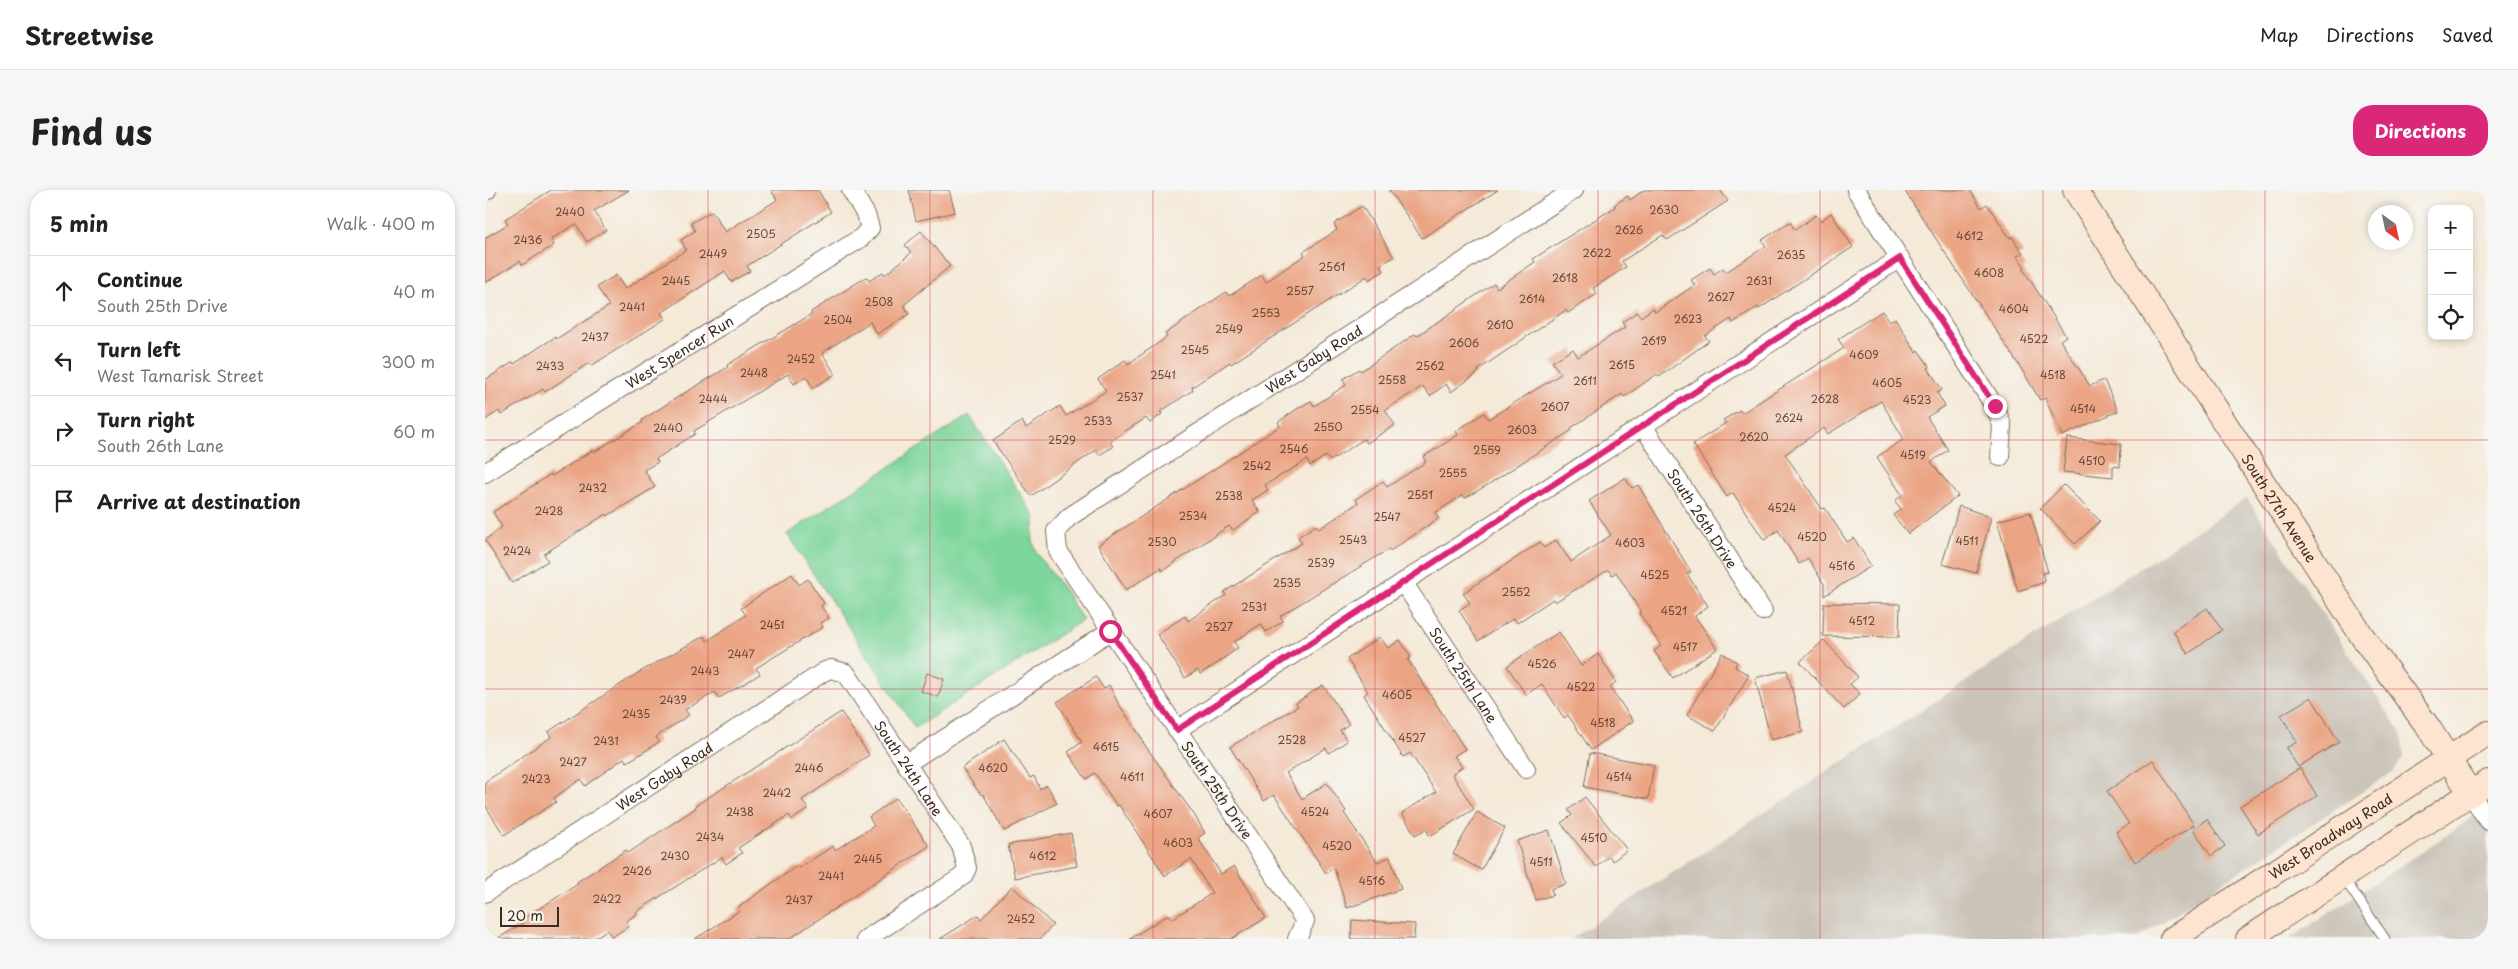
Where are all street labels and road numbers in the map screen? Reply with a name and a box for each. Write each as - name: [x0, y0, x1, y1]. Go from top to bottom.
- street label: West Spencer Run: [621, 310, 737, 393]
- street label: West Gaby Road: [1261, 319, 1366, 398]
- street label: South 27th Avenue: [2237, 450, 2322, 566]
- street label: South 26th Drive: [1663, 464, 1743, 572]
- street label: South 25th Lane: [1425, 623, 1503, 727]
- street label: South 24th Lane: [870, 716, 949, 820]
- street label: West Gaby Road: [612, 737, 717, 815]
- street label: South 25th Drive: [1176, 737, 1258, 843]
- street label: West Broadway Road: [2264, 788, 2396, 884]

